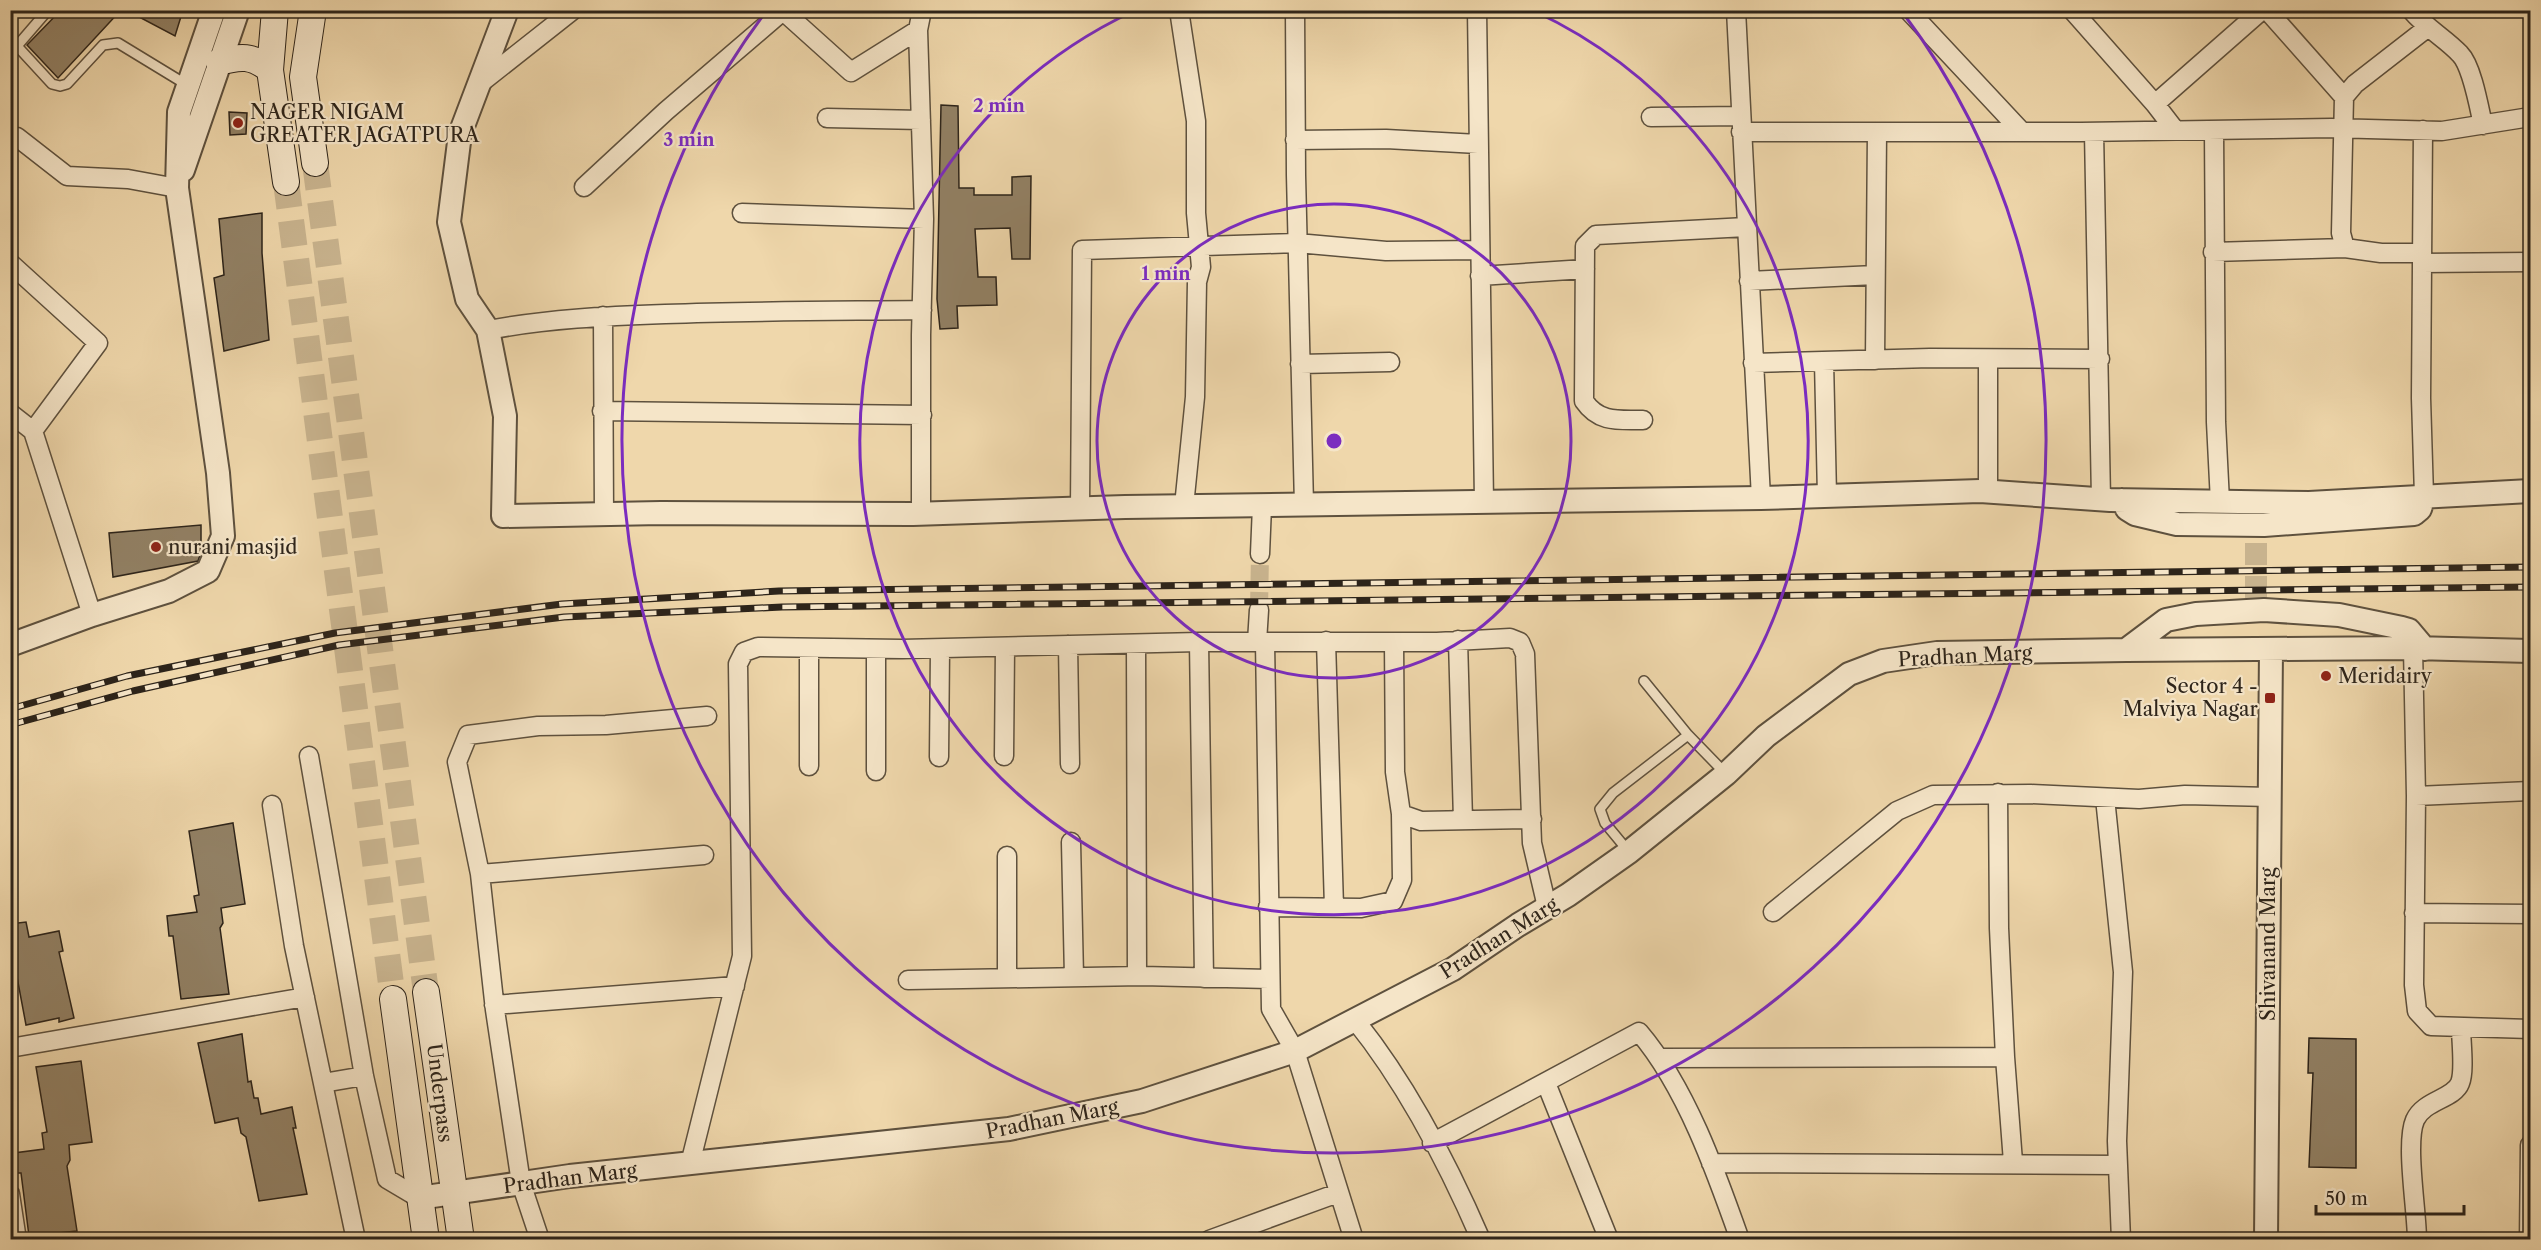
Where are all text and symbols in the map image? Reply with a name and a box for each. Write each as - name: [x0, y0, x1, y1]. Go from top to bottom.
- text: 2 min: [973, 95, 1026, 117]
- place label: NAGER NIGAM GREATER JAGATPURA: [250, 100, 480, 147]
- marker: NAGER NIGAM GREATER JAGATPURA: [231, 116, 245, 130]
- text: 3 min: [663, 129, 715, 151]
- text: 1 min: [1141, 263, 1191, 285]
- centre of rings: [1324, 431, 1344, 451]
- place label: nurani masjid: [168, 535, 298, 559]
- marker: nurani masjid: [149, 540, 163, 554]
- street label: Pradhan Marg: [1897, 640, 2033, 672]
- place label: Meridairy: [2338, 664, 2433, 688]
- marker: Meridairy: [2319, 669, 2333, 683]
- place label: Sector 4 - Malviya Nagar: [2123, 674, 2259, 721]
- marker: Sector 4 - Malviya Nagar: [2263, 691, 2277, 705]
- street label: Shivanand Marg: [2256, 867, 2280, 1021]
- street label: Pradhan Marg: [1436, 892, 1563, 984]
- street label: Underpass: [422, 1042, 458, 1144]
- street label: Pradhan Marg: [984, 1094, 1121, 1144]
- street label: Pradhan Marg: [502, 1158, 639, 1198]
- scale bar: [2316, 1178, 2464, 1216]
- text: 50 m: [2325, 1188, 2368, 1210]

